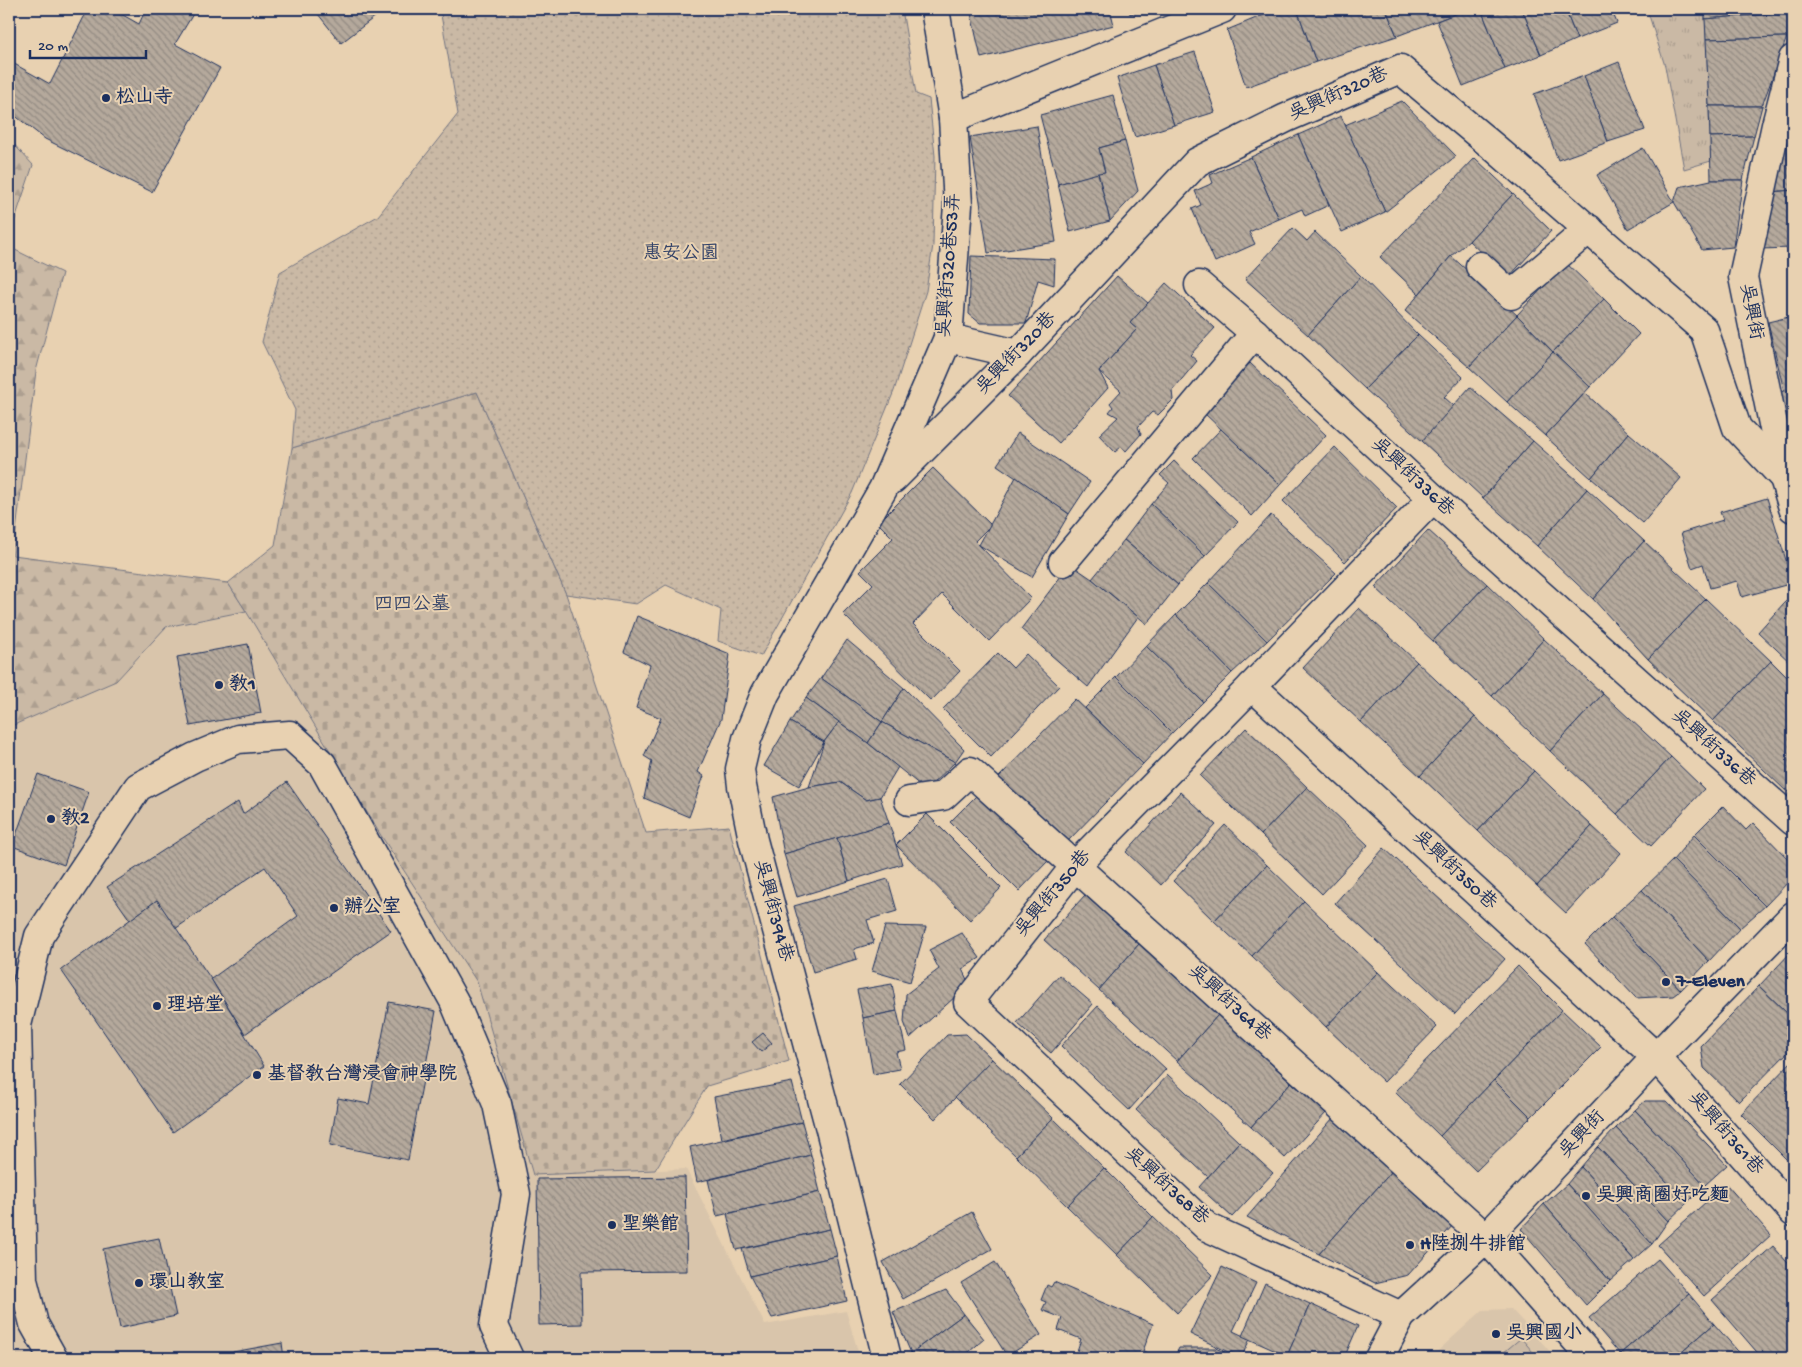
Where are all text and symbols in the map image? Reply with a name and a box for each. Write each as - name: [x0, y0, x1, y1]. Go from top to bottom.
- scale bar: [30, 28, 146, 60]
- text: 20 m: [38, 38, 68, 56]
- street label: 吳興街320巷: [1286, 62, 1392, 127]
- place label: 松山寺: [116, 86, 173, 110]
- marker: 松山寺: [100, 92, 112, 104]
- street label: 吳興街320巷53弄: [932, 192, 967, 338]
- park label: 惠安公園: [643, 242, 719, 266]
- street label: 吳興街: [1733, 282, 1767, 342]
- street label: 吳興街320巷: [971, 307, 1062, 400]
- street label: 吳興街336巷: [1366, 433, 1459, 522]
- park label: 四四公墓: [374, 593, 450, 617]
- place label: 教1: [229, 673, 256, 697]
- marker: 教1: [213, 679, 225, 691]
- street label: 吳興街336巷: [1666, 704, 1761, 793]
- place label: 教2: [61, 807, 90, 831]
- marker: 教2: [45, 813, 57, 825]
- street label: 吳興街350巷: [1407, 825, 1502, 916]
- street label: 吳興街350巷: [1010, 845, 1097, 942]
- street label: 吳興街394巷: [747, 857, 798, 964]
- place label: 辦公室: [344, 896, 401, 920]
- marker: 辦公室: [328, 902, 340, 914]
- street label: 吳興街364巷: [1182, 960, 1276, 1048]
- place label: 7-Eleven: [1675, 971, 1746, 994]
- marker: 7-Eleven: [1660, 976, 1672, 988]
- place label: 理培堂: [167, 994, 224, 1018]
- marker: 理培堂: [151, 1000, 163, 1012]
- place label: 基督教台灣浸會神學院: [267, 1063, 457, 1087]
- marker: 基督教台灣浸會神學院: [251, 1069, 263, 1081]
- street label: 吳興街361巷: [1682, 1087, 1768, 1180]
- street label: 吳興街: [1555, 1106, 1611, 1164]
- street label: 吳興街368巷: [1119, 1142, 1214, 1231]
- place label: 吳興商圈好吃麵: [1596, 1184, 1729, 1208]
- marker: 吳興商圈好吃麵: [1580, 1190, 1592, 1202]
- place label: 聖樂館: [622, 1213, 679, 1237]
- marker: 聖樂館: [606, 1219, 618, 1231]
- place label: H陸捌牛排館: [1420, 1232, 1526, 1257]
- marker: H陸捌牛排館: [1404, 1239, 1416, 1251]
- place label: 環山教室: [149, 1271, 225, 1295]
- marker: 環山教室: [133, 1277, 145, 1289]
- place label: 吳興國小: [1506, 1322, 1582, 1346]
- marker: 吳興國小: [1490, 1328, 1502, 1340]

